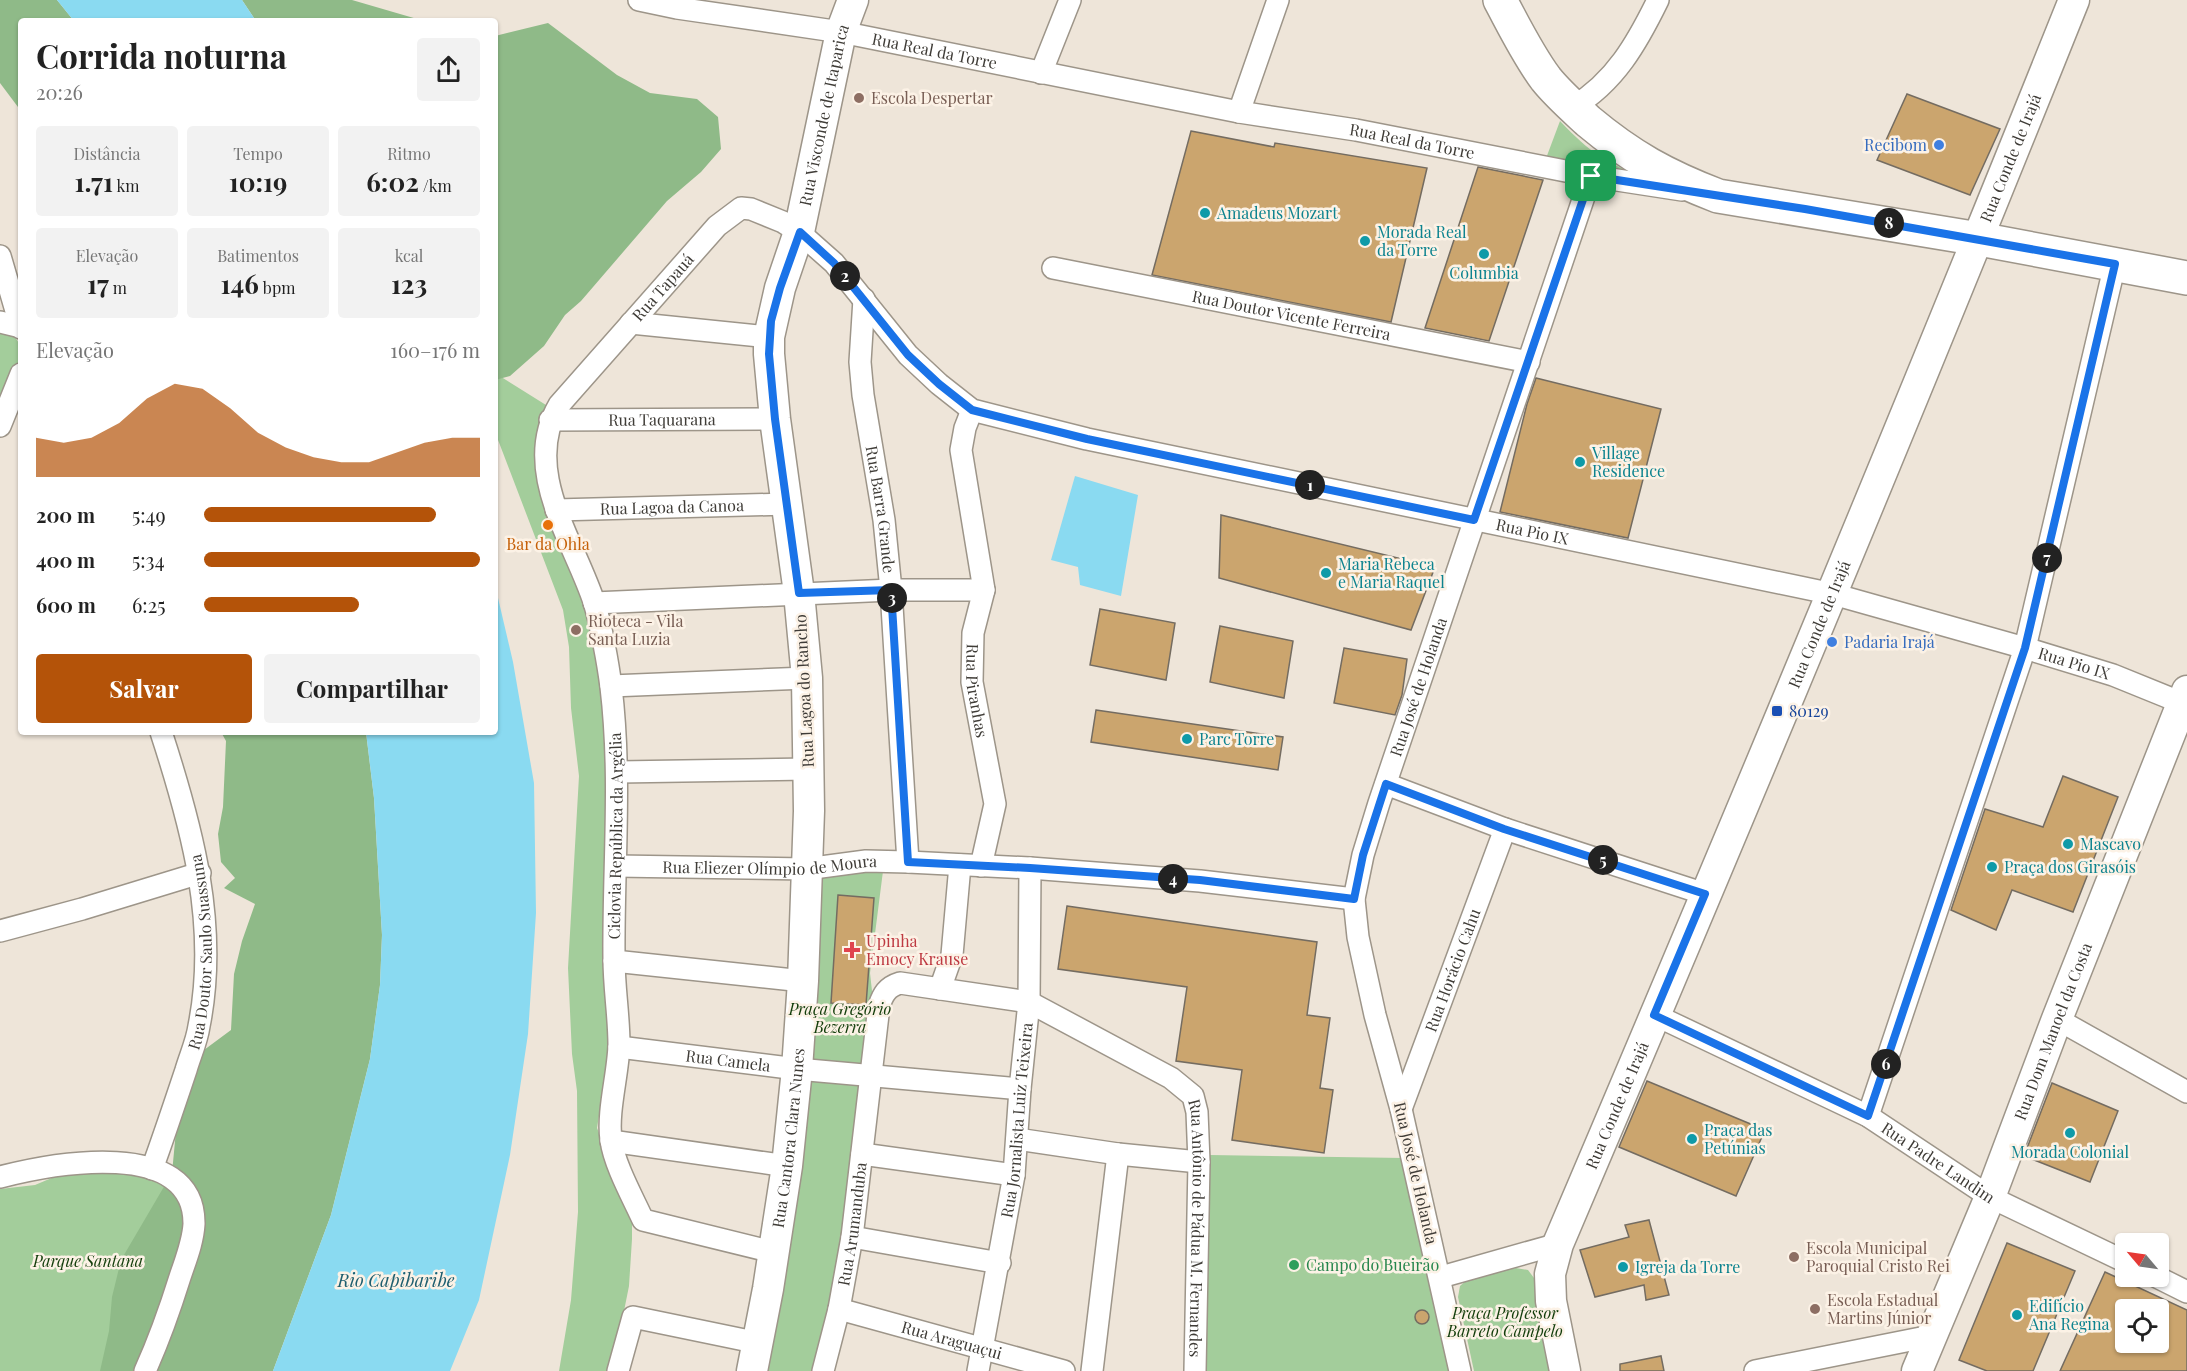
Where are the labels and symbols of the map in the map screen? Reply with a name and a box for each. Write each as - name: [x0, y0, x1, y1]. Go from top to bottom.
- street label: Rua Visconde de Itaparica: [794, 21, 853, 208]
- street label: Rua Real da Torre: [870, 27, 999, 73]
- place label: Escola Despertar: [871, 87, 993, 108]
- marker: Escola Despertar: [852, 91, 866, 105]
- street label: Rua Conde de Irajá: [1975, 91, 2045, 225]
- street label: Rua Real da Torre: [1348, 118, 1477, 163]
- place label: Recibom: [1864, 134, 1927, 155]
- marker: Recibom: [1932, 138, 1946, 152]
- pin: [1565, 150, 1616, 201]
- place label: Amadeus Mozart: [1216, 202, 1338, 223]
- marker: Amadeus Mozart: [1198, 206, 1212, 220]
- pin: 8: [1874, 208, 1904, 238]
- place label: Morada Real da Torre: [1377, 221, 1467, 260]
- marker: Morada Real da Torre: [1358, 234, 1372, 248]
- marker: Columbia: [1477, 247, 1491, 261]
- street label: Rua Tapauá: [627, 249, 698, 325]
- pin: 2: [830, 261, 860, 291]
- place label: Columbia: [1449, 262, 1519, 283]
- street label: Rua Doutor Vicente Ferreira: [1190, 285, 1393, 344]
- street label: Rua Taquarana: [608, 408, 716, 430]
- place label: Village Residence: [1591, 442, 1665, 481]
- street label: Rua Barra Grande: [862, 444, 900, 574]
- marker: Village Residence: [1573, 455, 1587, 469]
- pin: 1: [1295, 470, 1325, 500]
- street label: Rua Lagoa da Canoa: [600, 494, 744, 519]
- street label: Rua Pio IX: [1494, 513, 1572, 549]
- marker: Bar da Ohla: [541, 518, 555, 532]
- place label: Bar da Ohla: [506, 533, 590, 554]
- pin: 7: [2032, 543, 2062, 573]
- place label: Maria Rebeca e Maria Raquel: [1338, 553, 1445, 592]
- street label: Rua Conde de Irajá: [1783, 557, 1854, 691]
- marker: Maria Rebeca e Maria Raquel: [1319, 566, 1333, 580]
- pin: 3: [877, 583, 907, 613]
- place label: Rioteca - Vila Santa Luzia: [588, 610, 683, 649]
- street label: Rua Lagoa do Rancho: [789, 614, 818, 768]
- street label: Rua José de Holanda: [1385, 614, 1451, 759]
- marker: Rioteca - Vila Santa Luzia: [569, 623, 583, 637]
- place label: Padaria Irajá: [1844, 631, 1935, 652]
- marker: Padaria Irajá: [1825, 635, 1839, 649]
- street label: Rua Pio IX: [2036, 642, 2114, 684]
- street label: Rua Piranhas: [962, 643, 993, 739]
- place label: 80129: [1789, 700, 1829, 721]
- marker: 80129: [1770, 704, 1784, 718]
- place label: Parc Torre: [1199, 728, 1274, 749]
- street label: Ciclovia República da Argélia: [603, 732, 627, 940]
- marker: Parc Torre: [1180, 732, 1194, 746]
- place label: Mascavo: [2080, 833, 2141, 854]
- marker: Mascavo: [2061, 837, 2075, 851]
- pin: 5: [1588, 845, 1618, 875]
- street label: Rua Eliezer Olímpio de Moura: [662, 850, 877, 879]
- street label: Rua Doutor Saulo Suassuna: [183, 853, 216, 1052]
- place label: Praça dos Girasóis: [2004, 856, 2136, 877]
- marker: Praça dos Girasóis: [1985, 860, 1999, 874]
- pin: 4: [1158, 864, 1188, 894]
- street label: Rua Horácio Cahu: [1420, 905, 1485, 1035]
- place label: Upinha Emocy Krause: [866, 930, 968, 969]
- street label: Rua Dom Manoel da Costa: [2009, 939, 2096, 1123]
- marker: Upinha Emocy Krause: [843, 941, 861, 959]
- park label: Praça Gregório Bezerra: [788, 998, 892, 1037]
- street label: Rua Jornalista Luiz Teixeira: [995, 1021, 1037, 1220]
- street label: Rua Conde de Irajá: [1580, 1038, 1653, 1172]
- street label: Rua Camela: [685, 1044, 772, 1076]
- street label: Rua Cantora Clara Nunes: [767, 1047, 808, 1229]
- pin: 6: [1871, 1049, 1901, 1079]
- street label: Rua Antônio de Pádua M. Fernandes: [1184, 1097, 1210, 1358]
- street label: Rua José de Holanda: [1390, 1100, 1443, 1246]
- street label: Rua Padre Landim: [1878, 1117, 1999, 1207]
- place label: Praça das Petúnias: [1704, 1119, 1772, 1158]
- marker: Morada Colonial: [2063, 1126, 2077, 1140]
- marker: Praça das Petúnias: [1685, 1132, 1699, 1146]
- place label: Morada Colonial: [2011, 1141, 2129, 1162]
- street label: Rua Arumanduba: [832, 1161, 871, 1288]
- north arrow: [2115, 1233, 2169, 1287]
- place label: Escola Municipal Paroquial Cristo Rei: [1806, 1237, 1950, 1276]
- park label: Parque Santana: [32, 1250, 143, 1271]
- marker: Escola Municipal Paroquial Cristo Rei: [1787, 1250, 1801, 1264]
- place label: Campo do Bueirão: [1306, 1254, 1439, 1275]
- place label: Igreja da Torre: [1635, 1256, 1740, 1277]
- marker: Campo do Bueirão: [1287, 1258, 1301, 1272]
- marker: Igreja da Torre: [1616, 1260, 1630, 1274]
- water label: Rio Capibaribe: [337, 1268, 455, 1292]
- place label: Escola Estadual Martins Júnior: [1827, 1289, 1939, 1328]
- place label: Edifício Ana Regina: [2028, 1295, 2110, 1334]
- park label: Praça Professor Barreto Campelo: [1446, 1302, 1563, 1341]
- marker: Escola Estadual Martins Júnior: [1808, 1302, 1822, 1316]
- marker: Edifício Ana Regina: [2010, 1308, 2024, 1322]
- street label: Rua Araguaçui: [899, 1316, 1005, 1364]

